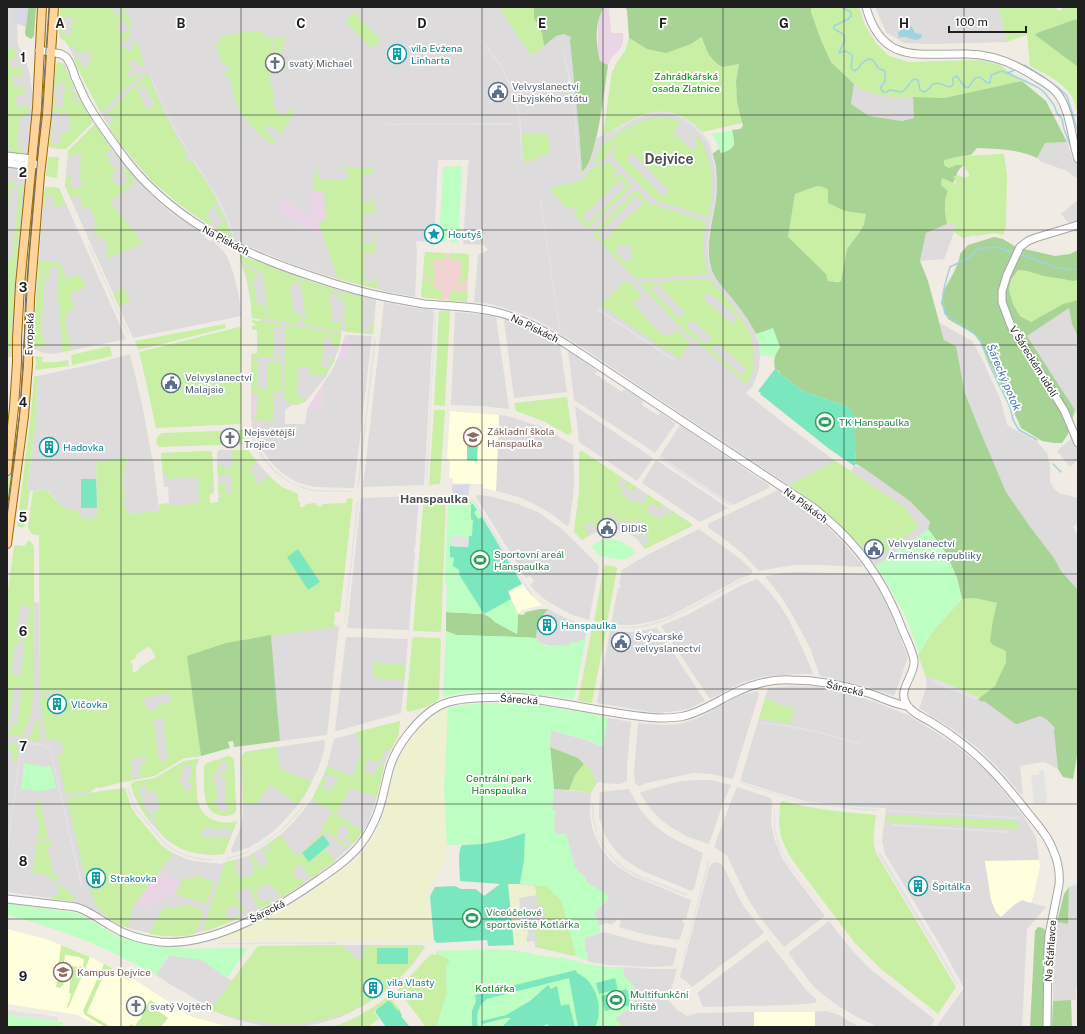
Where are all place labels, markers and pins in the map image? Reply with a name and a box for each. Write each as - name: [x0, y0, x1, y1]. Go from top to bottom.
- place label: vila Evžena Linharta: [411, 42, 462, 66]
- building icon: vila Evžena Linharta: [386, 43, 408, 65]
- church icon: svatý Michael: [264, 52, 286, 74]
- place label: svatý Michael: [289, 57, 353, 69]
- place label: Velvyslanectví Libyjského státu: [512, 80, 588, 104]
- public building icon: Velvyslanectví Libyjského státu: [487, 81, 509, 103]
- place icon: Houtyš: [423, 223, 445, 245]
- place label: Houtyš: [448, 228, 481, 240]
- place label: Velvyslanectví Malajsie: [185, 371, 252, 395]
- public building icon: Velvyslanectví Malajsie: [160, 372, 182, 394]
- sports icon: TK Hanspaulka: [814, 411, 836, 433]
- place label: TK Hanspaulka: [839, 416, 909, 428]
- place label: Základní škola Hanspaulka: [487, 425, 554, 449]
- place label: Nejsvětější Trojice: [244, 426, 295, 450]
- school or university icon: Základní škola Hanspaulka: [462, 426, 484, 448]
- church icon: Nejsvětější Trojice: [219, 427, 241, 449]
- building icon: Hadovka: [38, 436, 60, 458]
- place label: Hadovka: [63, 441, 104, 453]
- public building icon: DIDIS: [596, 517, 618, 539]
- place label: DIDIS: [621, 522, 648, 534]
- place label: Velvyslanectví Arménské republiky: [888, 537, 982, 561]
- public building icon: Velvyslanectví Arménské republiky: [863, 538, 885, 560]
- place label: Sportovní areál Hanspaulka: [494, 548, 565, 572]
- sports icon: Sportovní areál Hanspaulka: [469, 549, 491, 571]
- building icon: Hanspaulka: [536, 614, 558, 636]
- place label: Hanspaulka: [561, 619, 616, 631]
- place label: Švýcarské velvyslanectví: [635, 630, 701, 654]
- public building icon: Švýcarské velvyslanectví: [610, 631, 632, 653]
- building icon: Vlčovka: [46, 693, 68, 715]
- place label: Vlčovka: [71, 698, 108, 710]
- building icon: Strakovka: [85, 867, 107, 889]
- place label: Strakovka: [110, 872, 157, 884]
- building icon: Špitálka: [907, 875, 929, 897]
- place label: Špitálka: [932, 880, 971, 892]
- place label: Víceúčelové sportoviště Kotlářka: [486, 906, 579, 930]
- sports icon: Víceúčelové sportoviště Kotlářka: [461, 907, 483, 929]
- school or university icon: Kampus Dejvice: [52, 961, 74, 983]
- place label: Kampus Dejvice: [77, 966, 151, 978]
- place label: vila Vlasty Buriana: [387, 976, 435, 1000]
- building icon: vila Vlasty Buriana: [362, 977, 384, 999]
- place label: Multifunkční hřiště: [630, 988, 689, 1012]
- sports icon: Multifunkční hřiště: [605, 989, 627, 1011]
- church icon: svatý Vojtěch: [125, 995, 147, 1017]
- place label: svatý Vojtěch: [150, 1000, 212, 1012]

